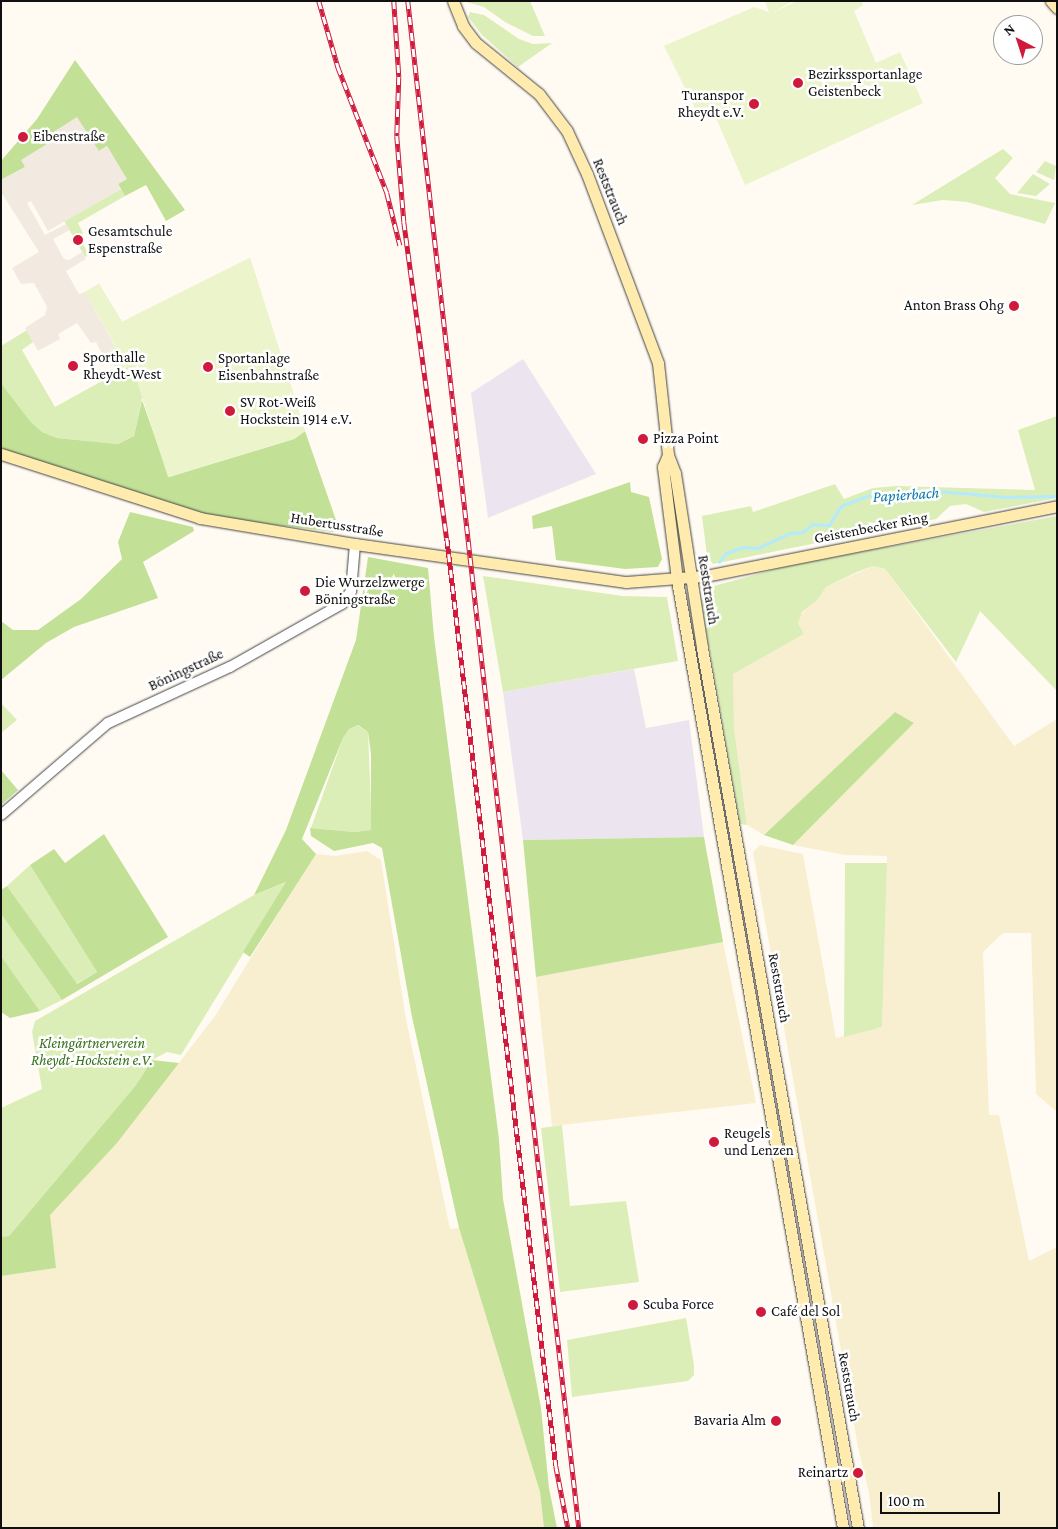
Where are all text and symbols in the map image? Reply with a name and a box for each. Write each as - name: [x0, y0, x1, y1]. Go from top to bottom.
- north arrow: [993, 15, 1043, 65]
- text: N: [1000, 20, 1018, 38]
- place label: Bezirkssportanlage Geistenbeck: [808, 65, 922, 100]
- marker: Bezirkssportanlage Geistenbeck: [792, 77, 804, 89]
- place label: Turanspor Rheydt e.V.: [677, 86, 744, 121]
- marker: Turanspor Rheydt e.V.: [748, 98, 760, 110]
- place label: Eibenstraße: [33, 128, 105, 146]
- marker: Eibenstraße: [17, 131, 29, 143]
- street label: Reststrauch: [588, 156, 632, 228]
- place label: Gesamtschule Espenstraße: [88, 222, 172, 257]
- marker: Gesamtschule Espenstraße: [72, 234, 84, 246]
- place label: Anton Brass Ohg: [904, 297, 1004, 315]
- marker: Anton Brass Ohg: [1008, 300, 1020, 312]
- place label: Sporthalle Rheydt-West: [83, 348, 161, 383]
- place label: Sportanlage Eisenbahnstraße: [218, 349, 319, 384]
- marker: Sporthalle Rheydt-West: [67, 360, 79, 372]
- marker: Sportanlage Eisenbahnstraße: [202, 361, 214, 373]
- place label: SV Rot-Weiß Hockstein 1914 e.V.: [240, 393, 352, 428]
- marker: SV Rot-Weiß Hockstein 1914 e.V.: [224, 405, 236, 417]
- place label: Pizza Point: [653, 430, 719, 448]
- marker: Pizza Point: [637, 433, 649, 445]
- water label: Papierbach: [872, 483, 940, 507]
- street label: Geistenbecker Ring: [813, 508, 929, 548]
- street label: Hubertusstraße: [289, 509, 385, 541]
- street label: Reststrauch: [694, 554, 722, 626]
- place label: Die Wurzelzwerge Böningstraße: [315, 573, 425, 608]
- marker: Die Wurzelzwerge Böningstraße: [299, 585, 311, 597]
- street label: Böningstraße: [146, 645, 226, 695]
- street label: Reststrauch: [764, 952, 794, 1024]
- park label: Kleingärtnerverein Rheydt-Hockstein e.V.: [31, 1034, 153, 1069]
- place label: Reugels und Lenzen: [724, 1124, 794, 1159]
- marker: Reugels und Lenzen: [708, 1136, 720, 1148]
- place label: Scuba Force: [643, 1296, 714, 1314]
- marker: Scuba Force: [627, 1299, 639, 1311]
- place label: Café del Sol: [771, 1303, 840, 1321]
- marker: Café del Sol: [755, 1306, 767, 1318]
- street label: Reststrauch: [834, 1351, 864, 1423]
- place label: Bavaria Alm: [694, 1412, 766, 1430]
- marker: Bavaria Alm: [770, 1415, 782, 1427]
- place label: Reinartz: [798, 1464, 848, 1482]
- marker: Reinartz: [852, 1467, 864, 1479]
- scale bar: [883, 1482, 1003, 1514]
- text: 100 m: [888, 1493, 925, 1509]

